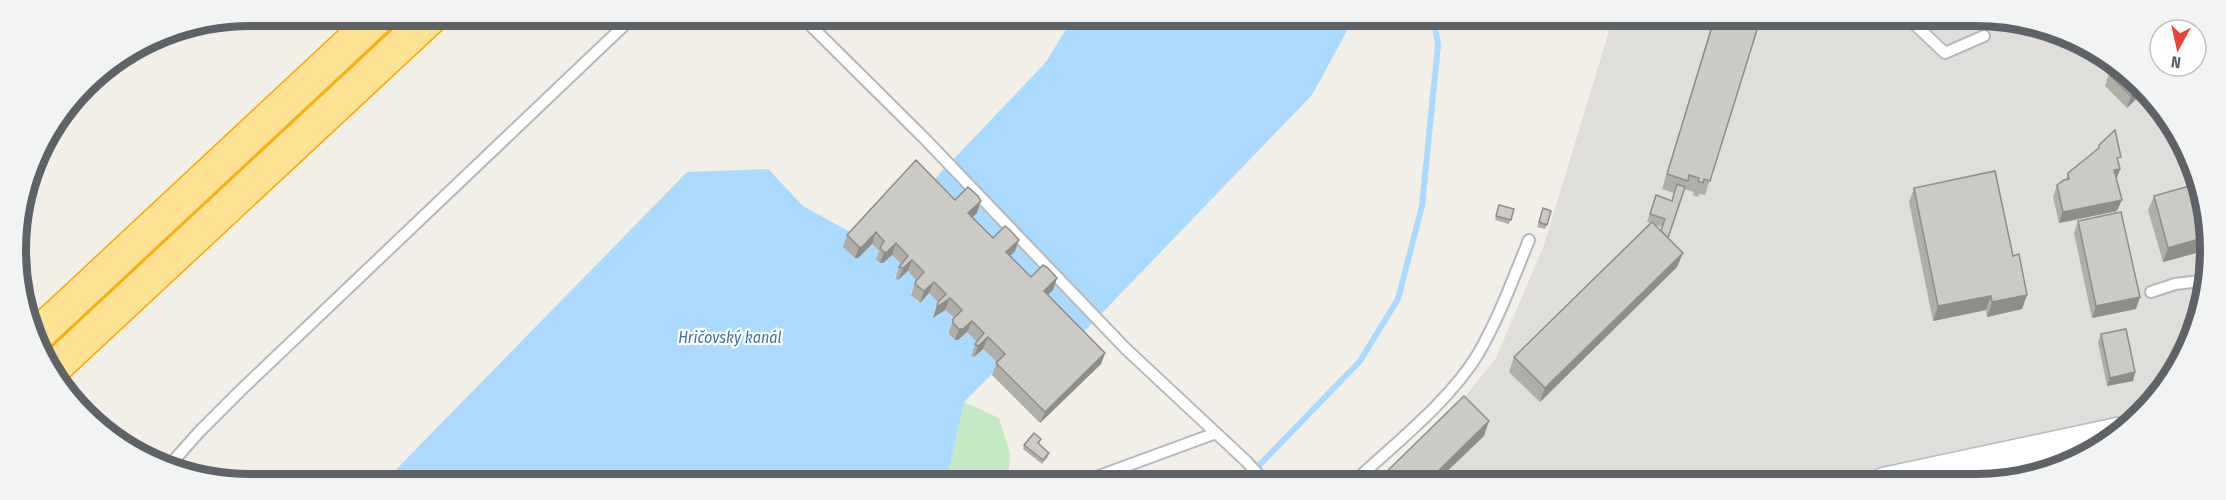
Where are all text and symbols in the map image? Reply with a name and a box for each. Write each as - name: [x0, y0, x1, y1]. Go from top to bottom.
- north arrow: [2148, 18, 2208, 78]
- text: N: [2170, 52, 2182, 72]
- water label: Hričovský kanál: [678, 328, 782, 347]

